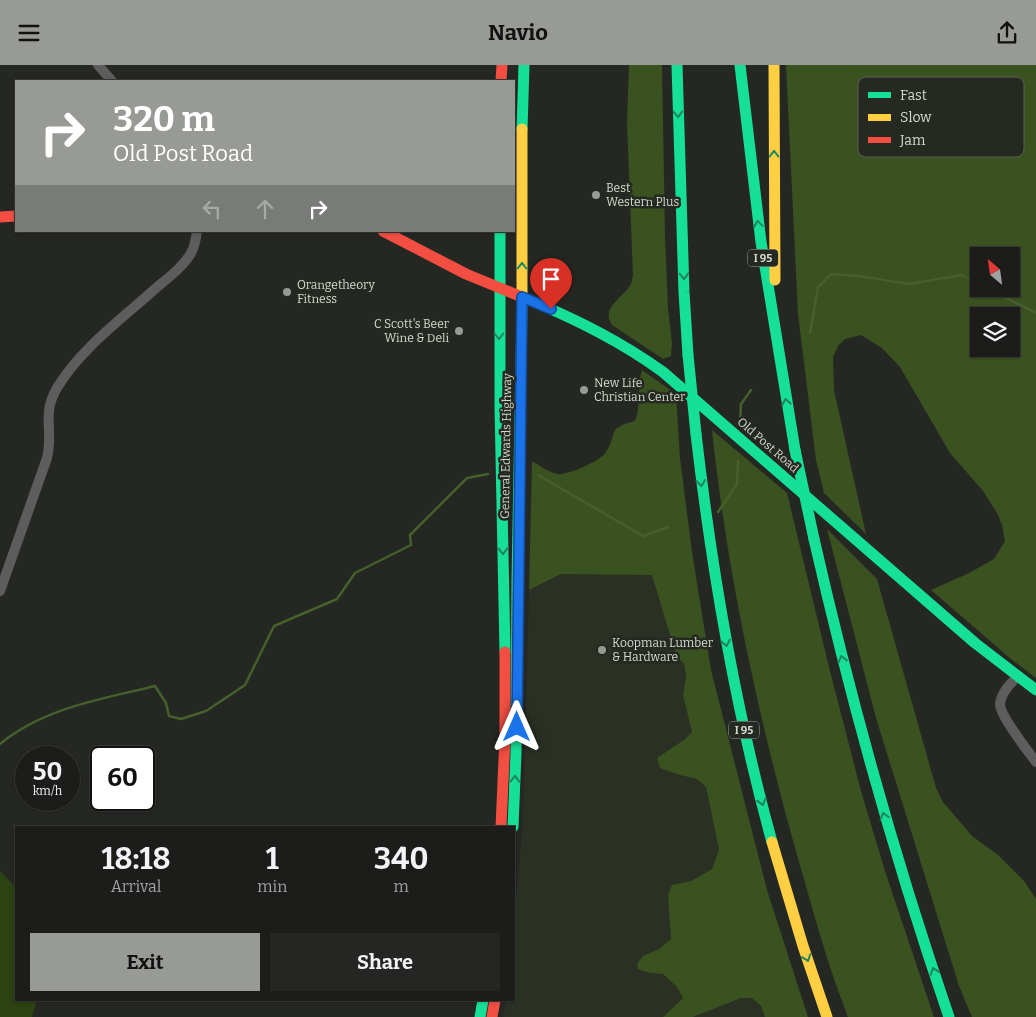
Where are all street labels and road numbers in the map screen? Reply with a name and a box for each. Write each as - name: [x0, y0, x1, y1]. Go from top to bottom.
- road number: I 95: [748, 249, 778, 267]
- street label: General Edwards Highway: [498, 372, 514, 519]
- street label: Old Post Road: [735, 415, 801, 475]
- road number: I 95: [729, 721, 759, 739]

